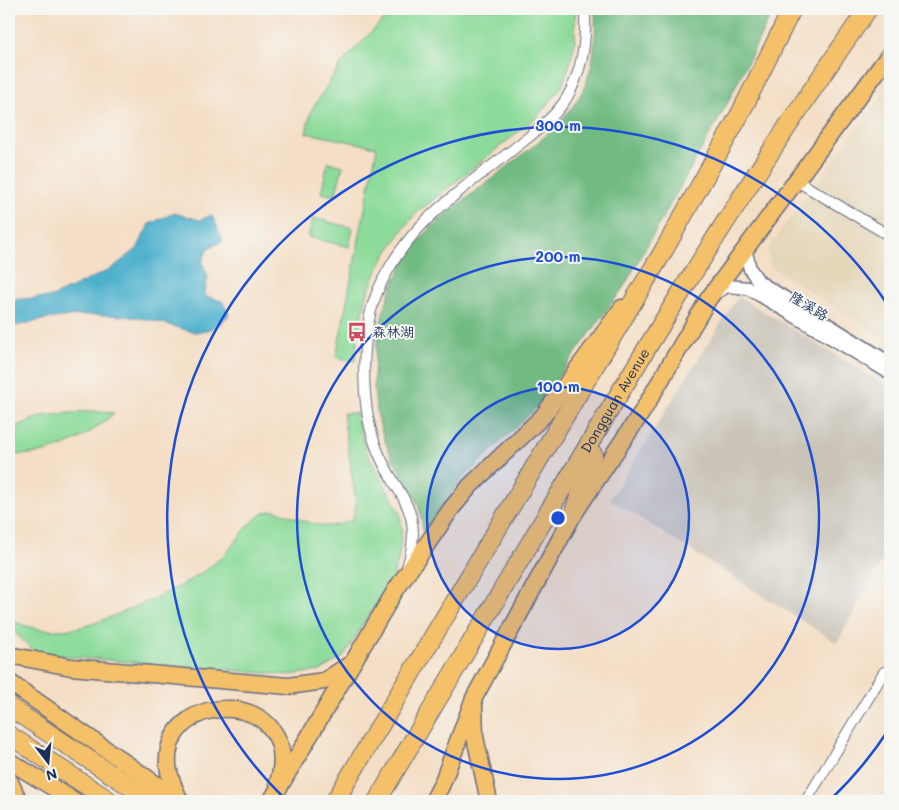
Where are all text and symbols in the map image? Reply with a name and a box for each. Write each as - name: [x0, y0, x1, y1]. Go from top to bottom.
- text: 300 m: [535, 115, 581, 135]
- text: 200 m: [536, 246, 581, 266]
- street label: 隆溪路: [786, 287, 832, 325]
- bus stop icon: 森林湖: [346, 321, 368, 343]
- place label: 森林湖: [372, 322, 414, 341]
- street label: Dongguan Avenue: [576, 344, 654, 456]
- text: 100 m: [536, 376, 580, 396]
- centre of rings: [549, 509, 567, 527]
- north arrow: [22, 738, 72, 788]
- text: N: [44, 764, 59, 786]

